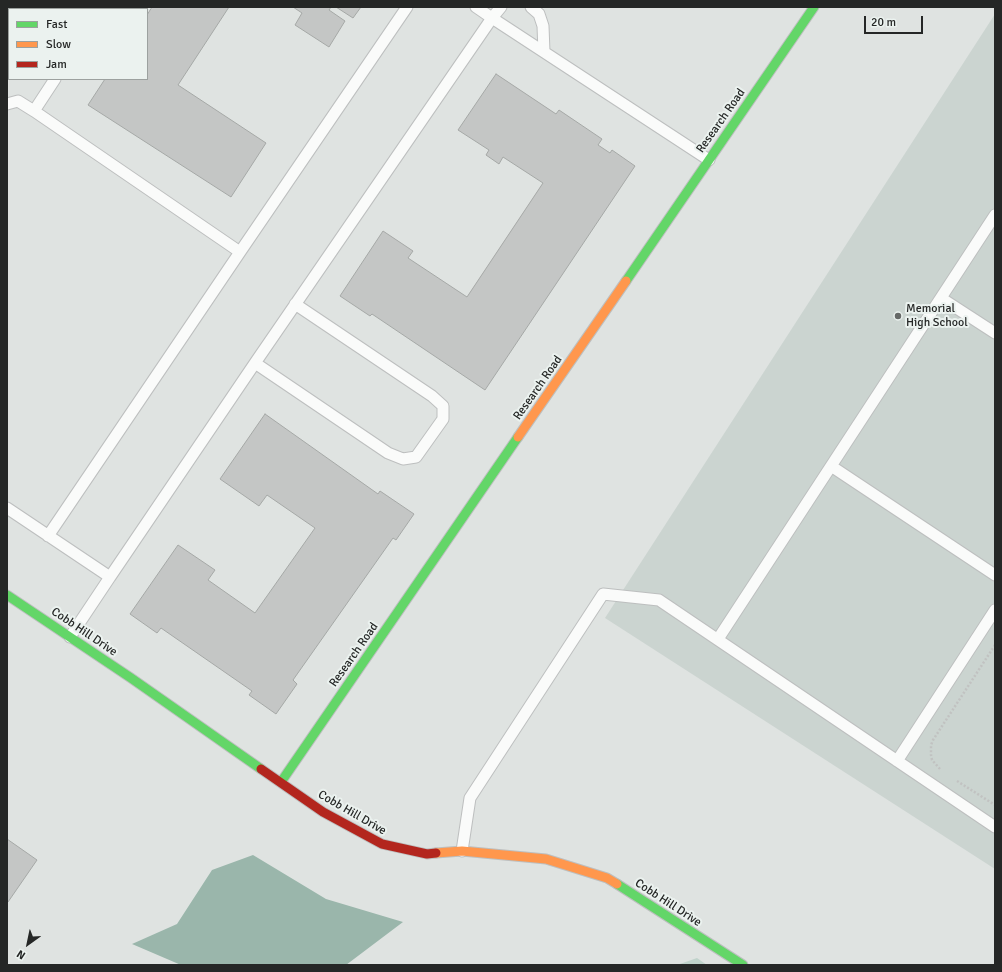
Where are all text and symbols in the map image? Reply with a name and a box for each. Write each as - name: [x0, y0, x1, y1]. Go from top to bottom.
- legend: [8, 8, 148, 80]
- scale bar: [866, 8, 925, 34]
- text: 20 m: [871, 15, 896, 30]
- text: Fast: [46, 17, 67, 32]
- text: Slow: [46, 37, 71, 52]
- text: Jam: [46, 57, 67, 72]
- street label: Research Road: [694, 86, 748, 156]
- place label: Memorial High School: [906, 302, 968, 330]
- marker: Memorial High School: [893, 311, 903, 321]
- street label: Research Road: [511, 353, 565, 423]
- street label: Cobb Hill Drive: [48, 605, 120, 659]
- street label: Research Road: [327, 620, 381, 690]
- street label: Cobb Hill Drive: [315, 788, 389, 838]
- street label: Cobb Hill Drive: [632, 876, 704, 930]
- north arrow: [8, 924, 48, 964]
- text: N: [14, 947, 28, 962]

